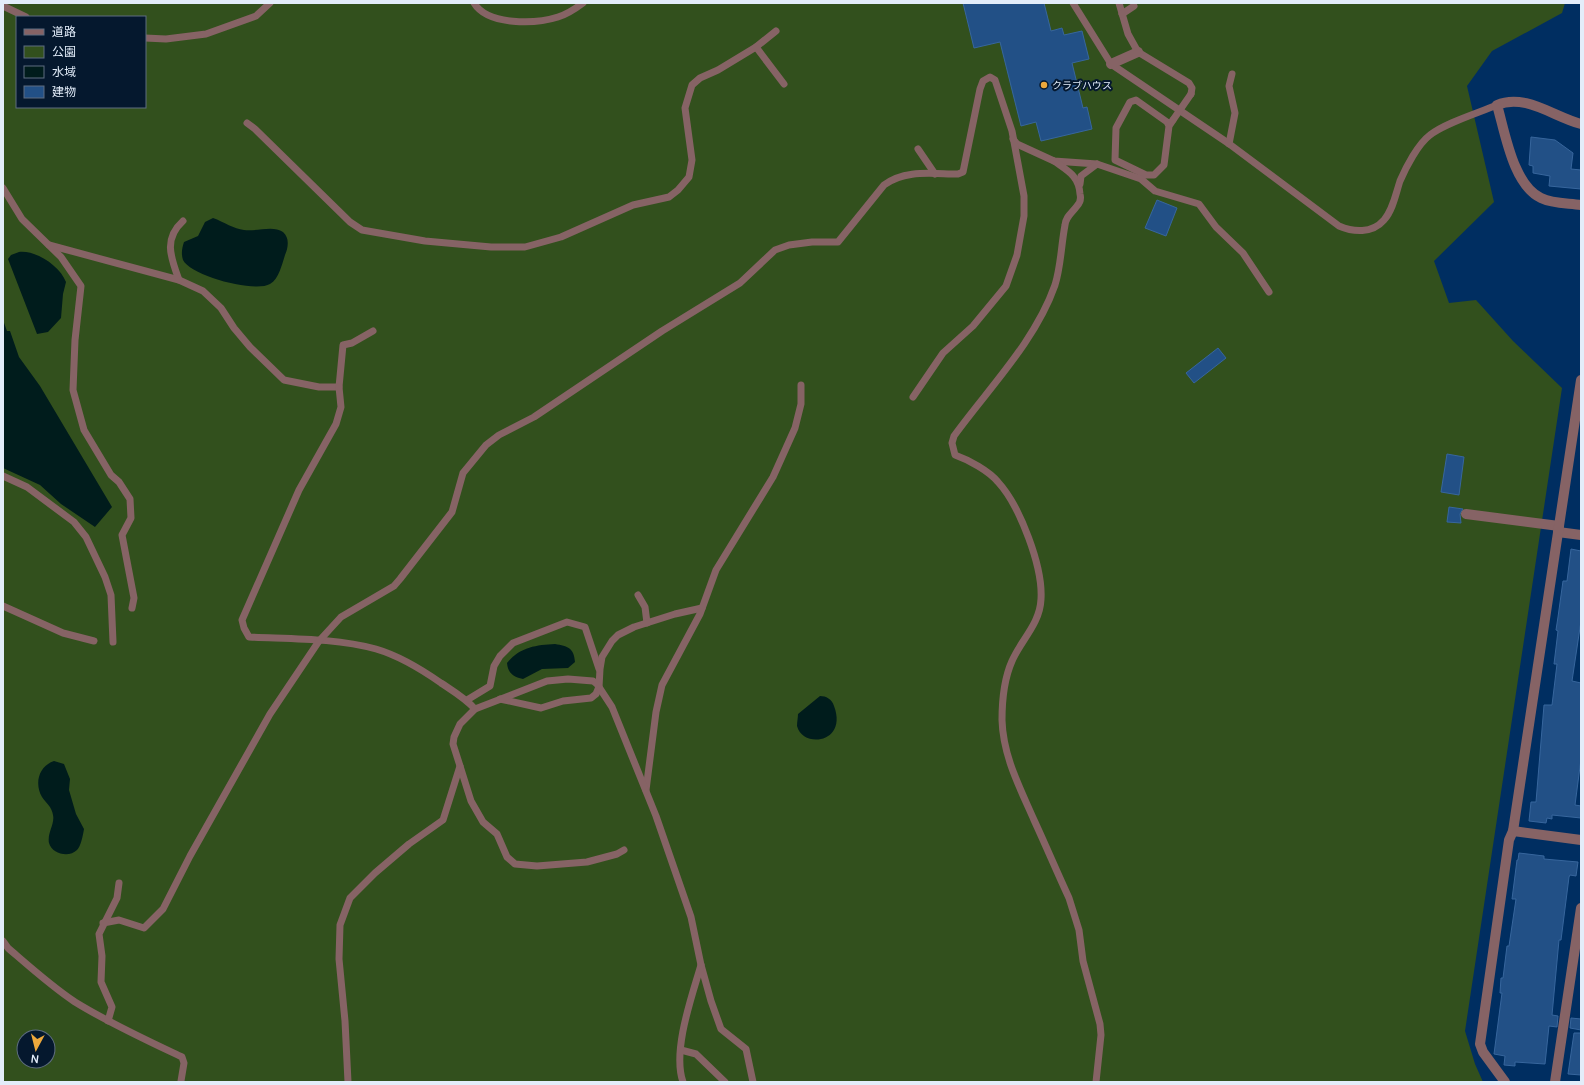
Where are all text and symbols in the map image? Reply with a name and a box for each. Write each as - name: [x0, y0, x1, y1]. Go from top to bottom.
- legend: [16, 16, 146, 108]
- text: 道路: [52, 23, 76, 40]
- text: 公園: [52, 43, 76, 60]
- text: 水域: [52, 63, 76, 80]
- place label: クラブハウス: [1052, 78, 1112, 92]
- marker: クラブハウス: [1039, 80, 1049, 90]
- text: 建物: [52, 83, 76, 100]
- north arrow: [16, 1029, 56, 1069]
- text: N: [30, 1051, 40, 1067]

